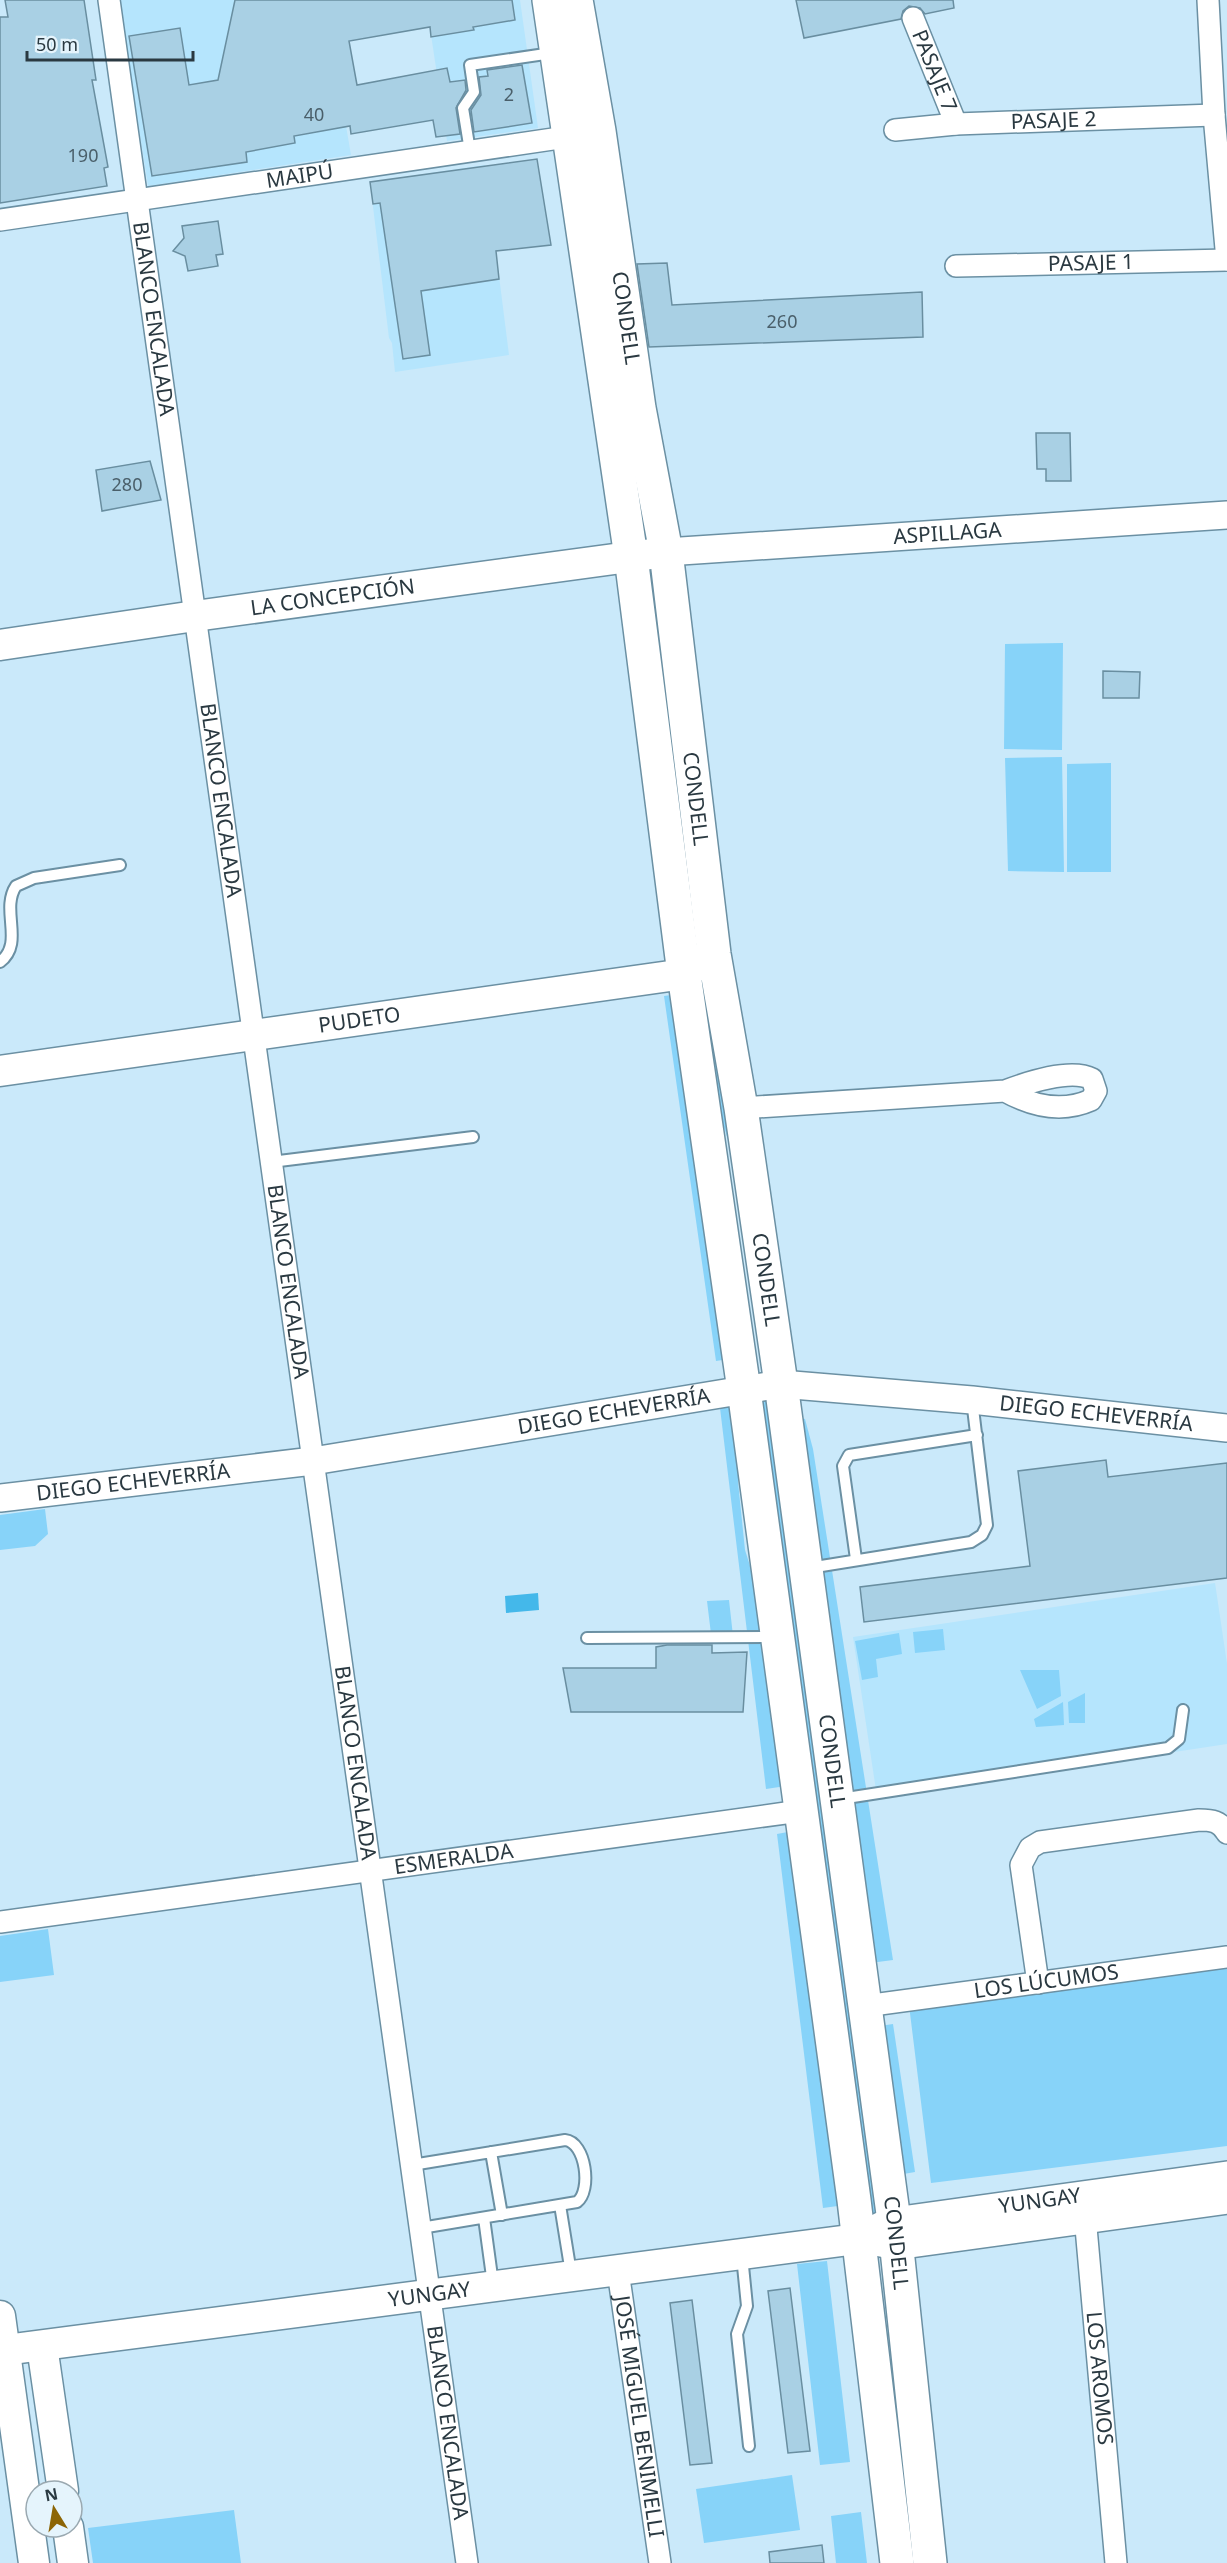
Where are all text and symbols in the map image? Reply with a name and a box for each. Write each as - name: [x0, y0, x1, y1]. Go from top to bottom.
- scale bar: [27, 24, 194, 62]
- street label: PASAJE 7: [906, 25, 964, 116]
- text: 50 m: [36, 32, 78, 56]
- house number: 2: [504, 82, 514, 106]
- house number: 40: [304, 102, 324, 126]
- street label: PASAJE 2: [1010, 104, 1097, 135]
- house number: 190: [68, 143, 98, 167]
- street label: MAIPÚ: [264, 156, 335, 194]
- street label: BLANCO ENCALADA: [127, 220, 182, 418]
- street label: PASAJE 1: [1048, 247, 1134, 277]
- street label: CONDELL: [606, 269, 648, 367]
- house number: 260: [767, 309, 797, 333]
- house number: 280: [112, 472, 142, 496]
- street label: ASPILLAGA: [892, 515, 1003, 550]
- street label: LA CONCEPCIÓN: [249, 571, 416, 621]
- street label: BLANCO ENCALADA: [194, 701, 249, 900]
- street label: CONDELL: [677, 750, 716, 847]
- street label: PUDETO: [316, 999, 402, 1039]
- street label: BLANCO ENCALADA: [262, 1182, 316, 1381]
- street label: CONDELL: [746, 1231, 787, 1328]
- street label: DIEGO ECHEVERRÍA: [515, 1381, 712, 1440]
- street label: DIEGO ECHEVERRÍA: [998, 1388, 1195, 1437]
- street label: DIEGO ECHEVERRÍA: [35, 1456, 232, 1507]
- street label: BLANCO ENCALADA: [329, 1664, 384, 1862]
- street label: CONDELL: [813, 1712, 853, 1810]
- street label: ESMERALDA: [392, 1836, 515, 1880]
- street label: LOS LÚCUMOS: [972, 1957, 1120, 2004]
- street label: YUNGAY: [997, 2180, 1082, 2219]
- street label: CONDELL: [878, 2194, 916, 2291]
- street label: YUNGAY: [387, 2274, 472, 2313]
- street label: JOSÉ MIGUEL BENIMELLI: [608, 2292, 671, 2539]
- street label: LOS AROMOS: [1081, 2310, 1120, 2446]
- street label: BLANCO ENCALADA: [421, 2323, 476, 2522]
- north arrow: [24, 2479, 84, 2539]
- text: N: [43, 2482, 60, 2506]

